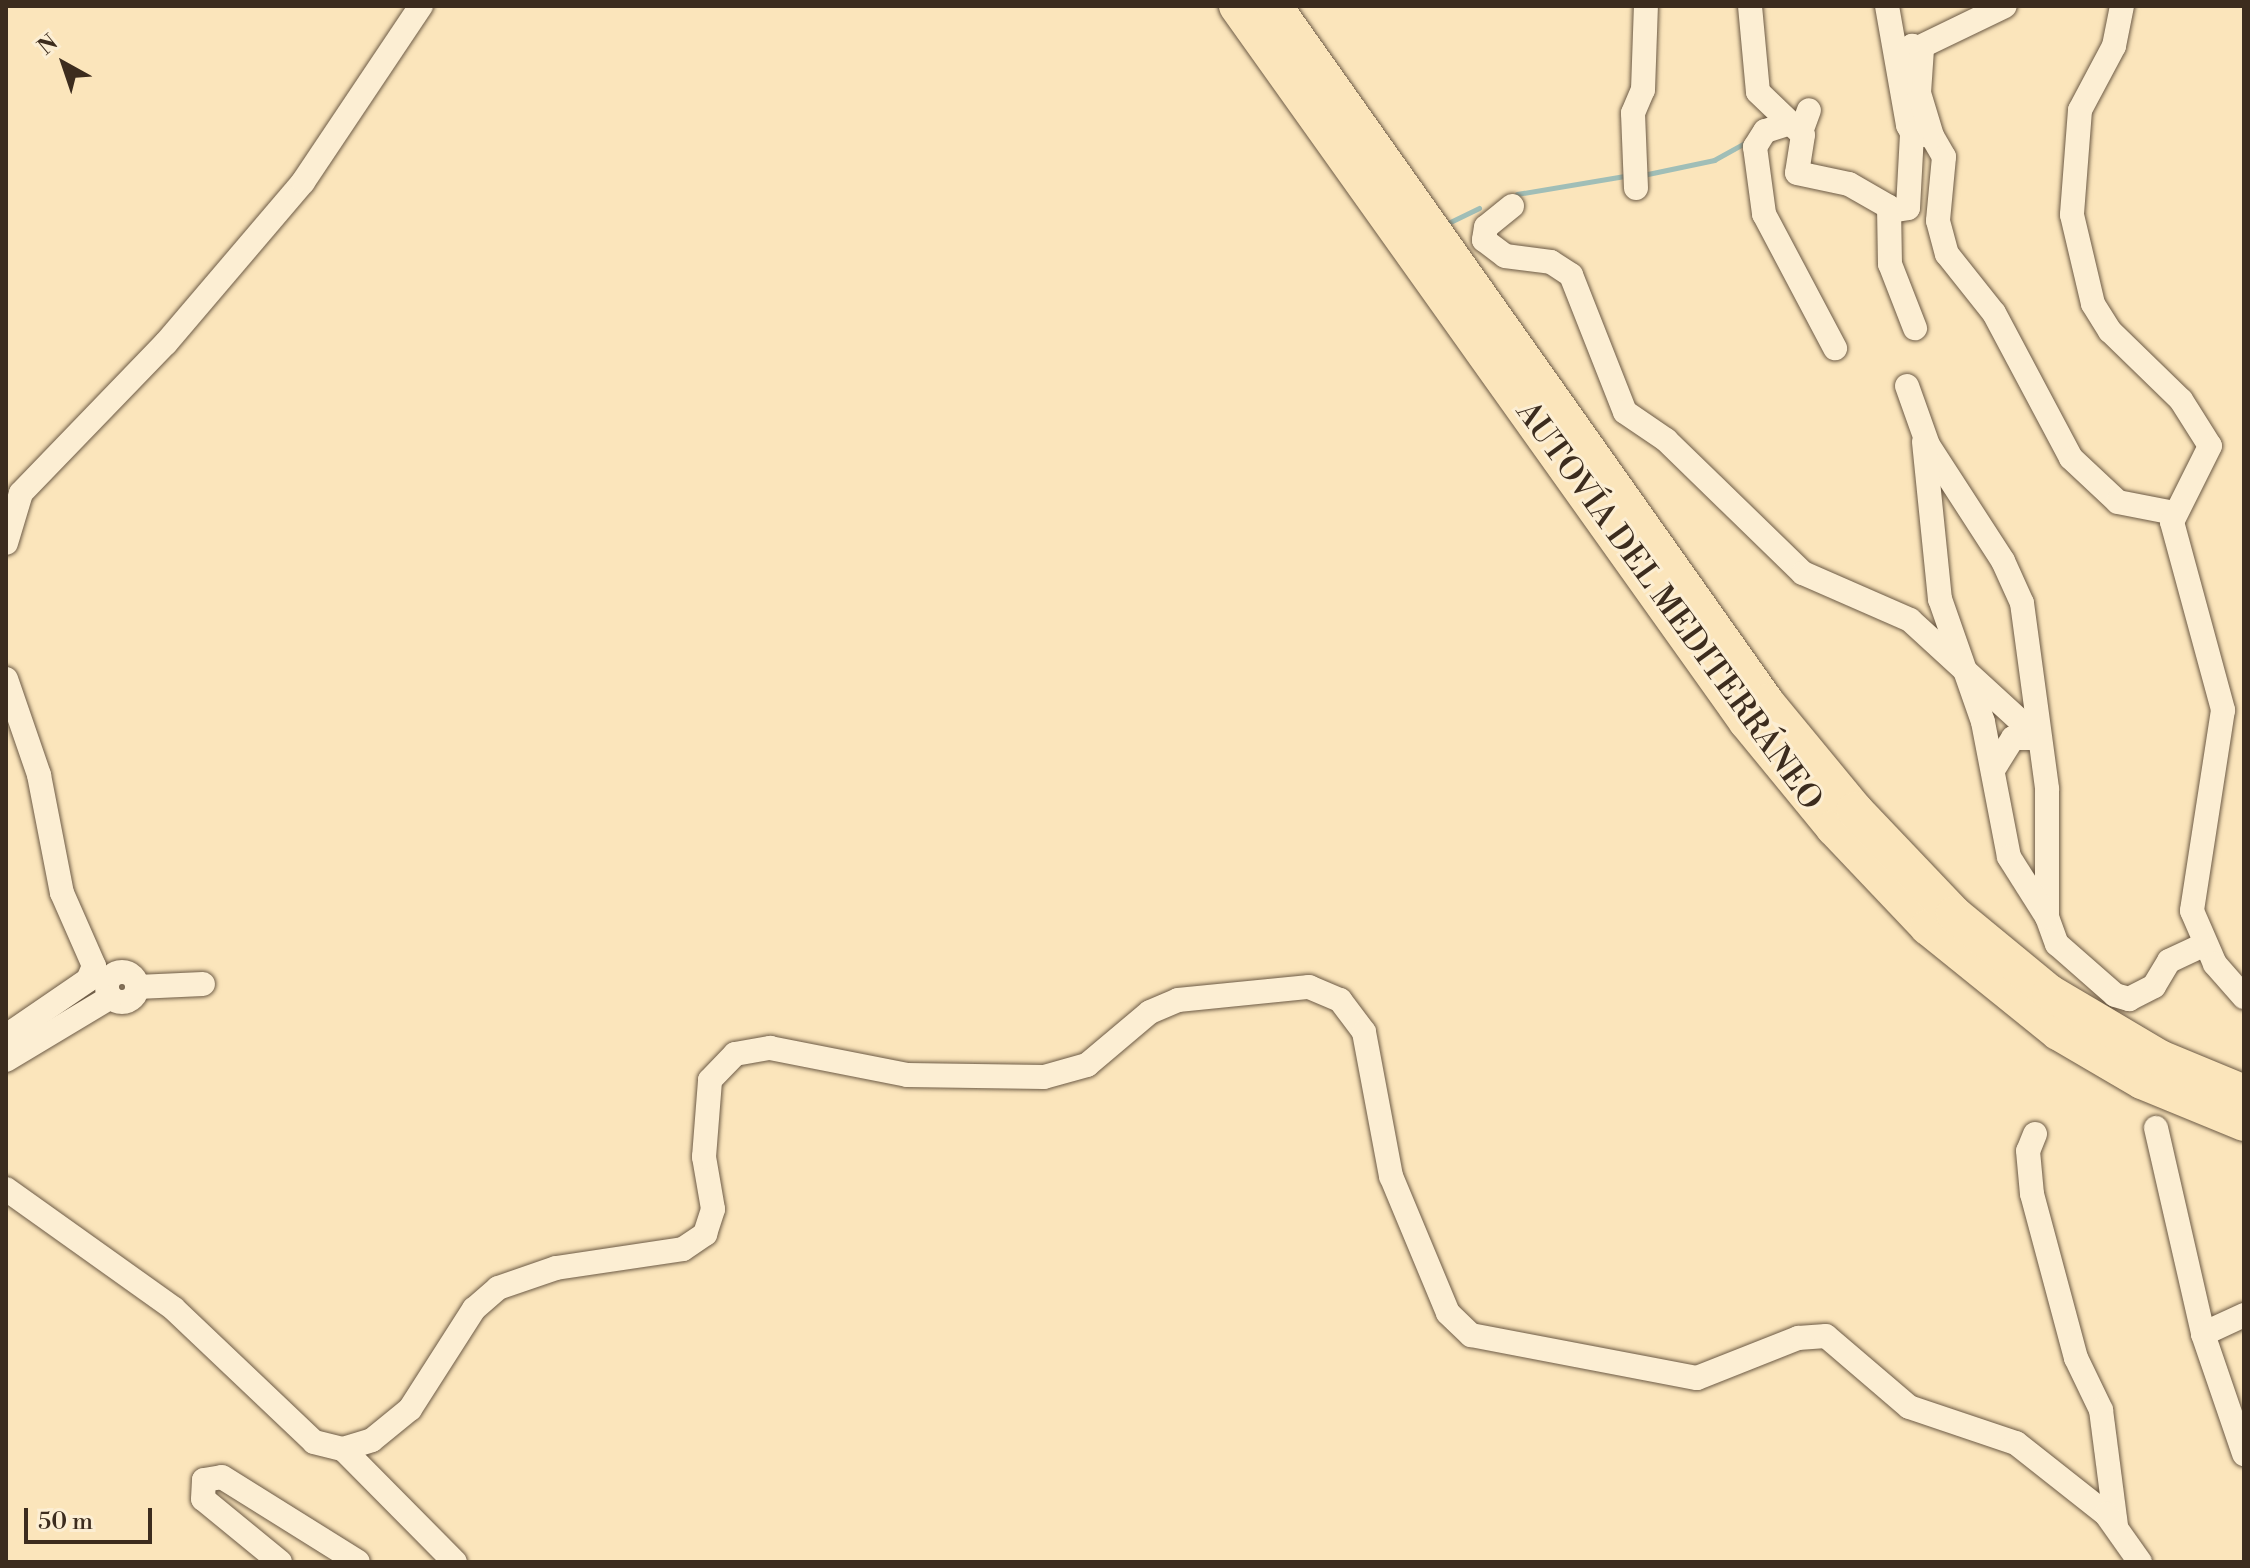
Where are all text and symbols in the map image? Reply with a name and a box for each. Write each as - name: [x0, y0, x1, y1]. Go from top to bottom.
- north arrow: [24, 24, 104, 104]
- text: N: [33, 29, 64, 61]
- street label: AUTOVÍA DEL MEDITERRÁNEO: [1508, 394, 1830, 818]
- scale bar: [28, 1492, 156, 1542]
- text: 50 m: [38, 1507, 93, 1537]

